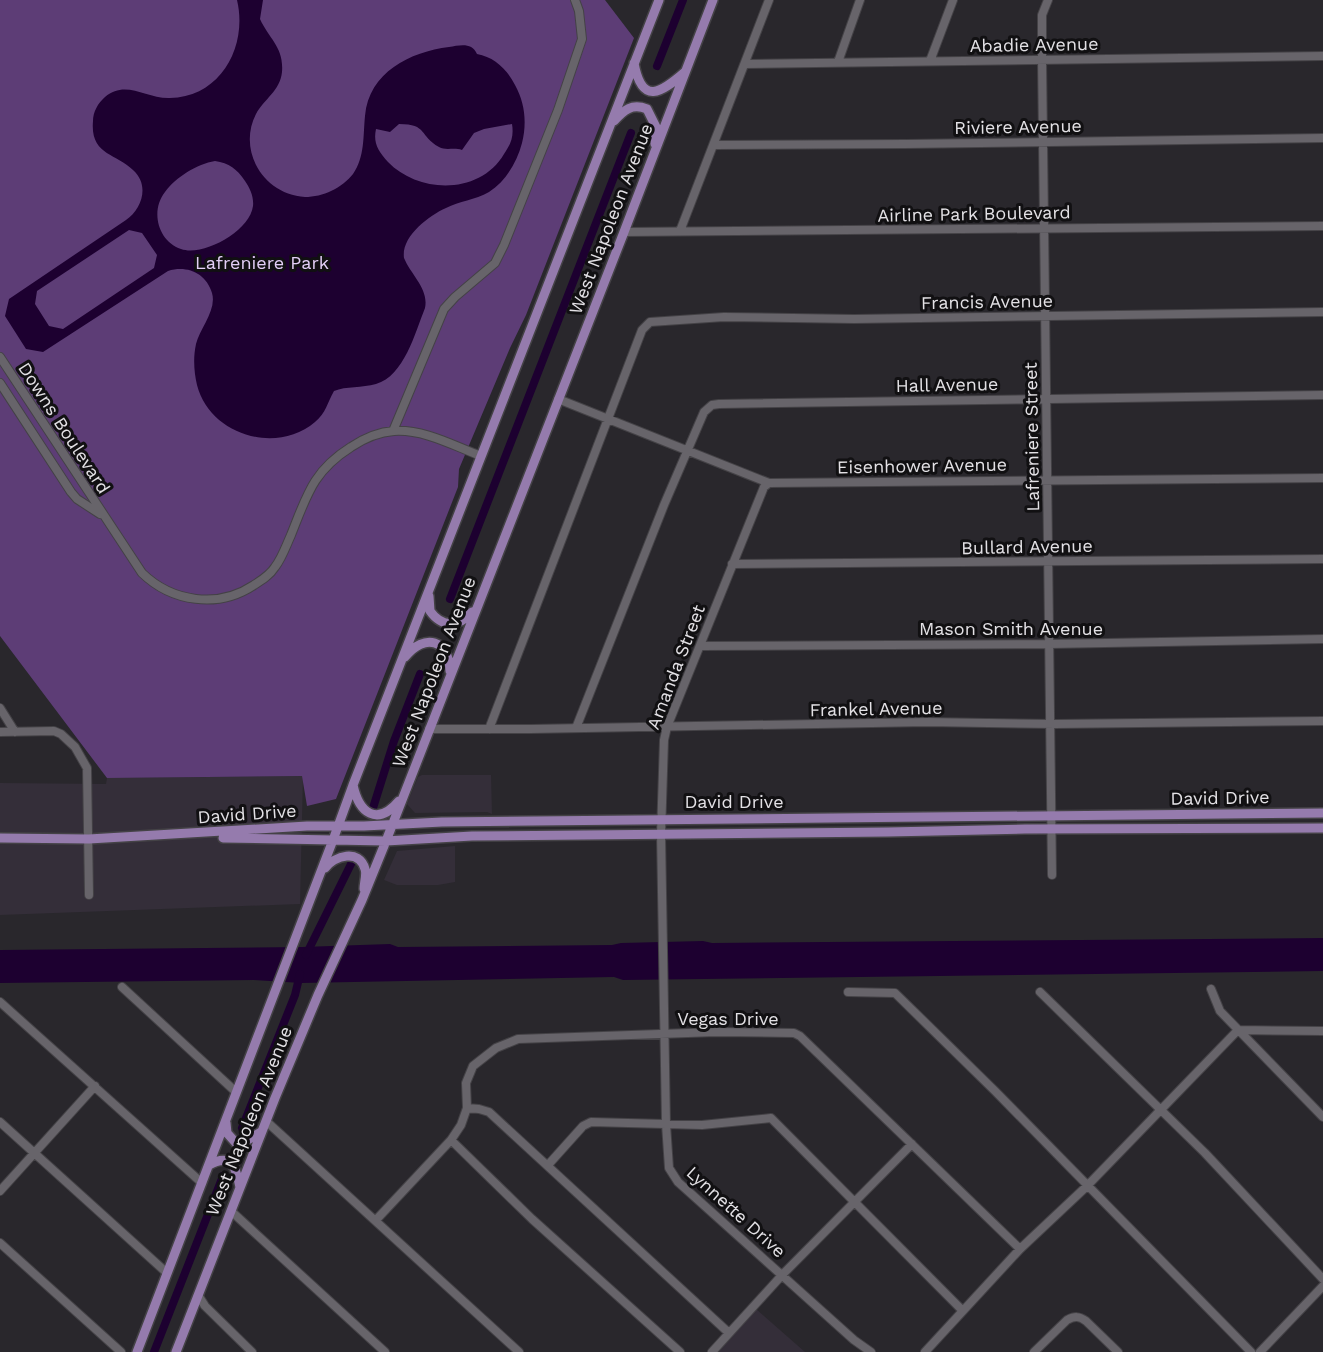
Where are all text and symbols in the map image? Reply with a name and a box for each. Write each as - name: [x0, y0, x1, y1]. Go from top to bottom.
- street label: Abadie Avenue: [969, 33, 1099, 56]
- street label: Riviere Avenue: [954, 115, 1082, 138]
- street label: West Napoleon Avenue: [564, 121, 657, 317]
- street label: Airline Park Boulevard: [877, 201, 1071, 226]
- park label: Lafreniere Park: [195, 252, 329, 273]
- street label: Francis Avenue: [921, 290, 1053, 313]
- street label: Downs Boulevard: [14, 358, 115, 497]
- street label: Lafreniere Street: [1020, 362, 1043, 512]
- street label: Hall Avenue: [895, 373, 999, 396]
- street label: Eisenhower Avenue: [837, 454, 1007, 477]
- street label: Bullard Avenue: [961, 535, 1093, 558]
- street label: West Napoleon Avenue: [387, 574, 480, 770]
- street label: Amanda Street: [642, 601, 709, 732]
- street label: Mason Smith Avenue: [919, 618, 1103, 639]
- street label: Frankel Avenue: [809, 697, 943, 720]
- street label: David Drive: [1170, 786, 1270, 809]
- street label: David Drive: [684, 791, 784, 812]
- street label: David Drive: [197, 800, 297, 827]
- street label: Vegas Drive: [677, 1008, 779, 1029]
- street label: West Napoleon Avenue: [201, 1023, 296, 1219]
- street label: Lynnette Drive: [682, 1162, 790, 1262]

